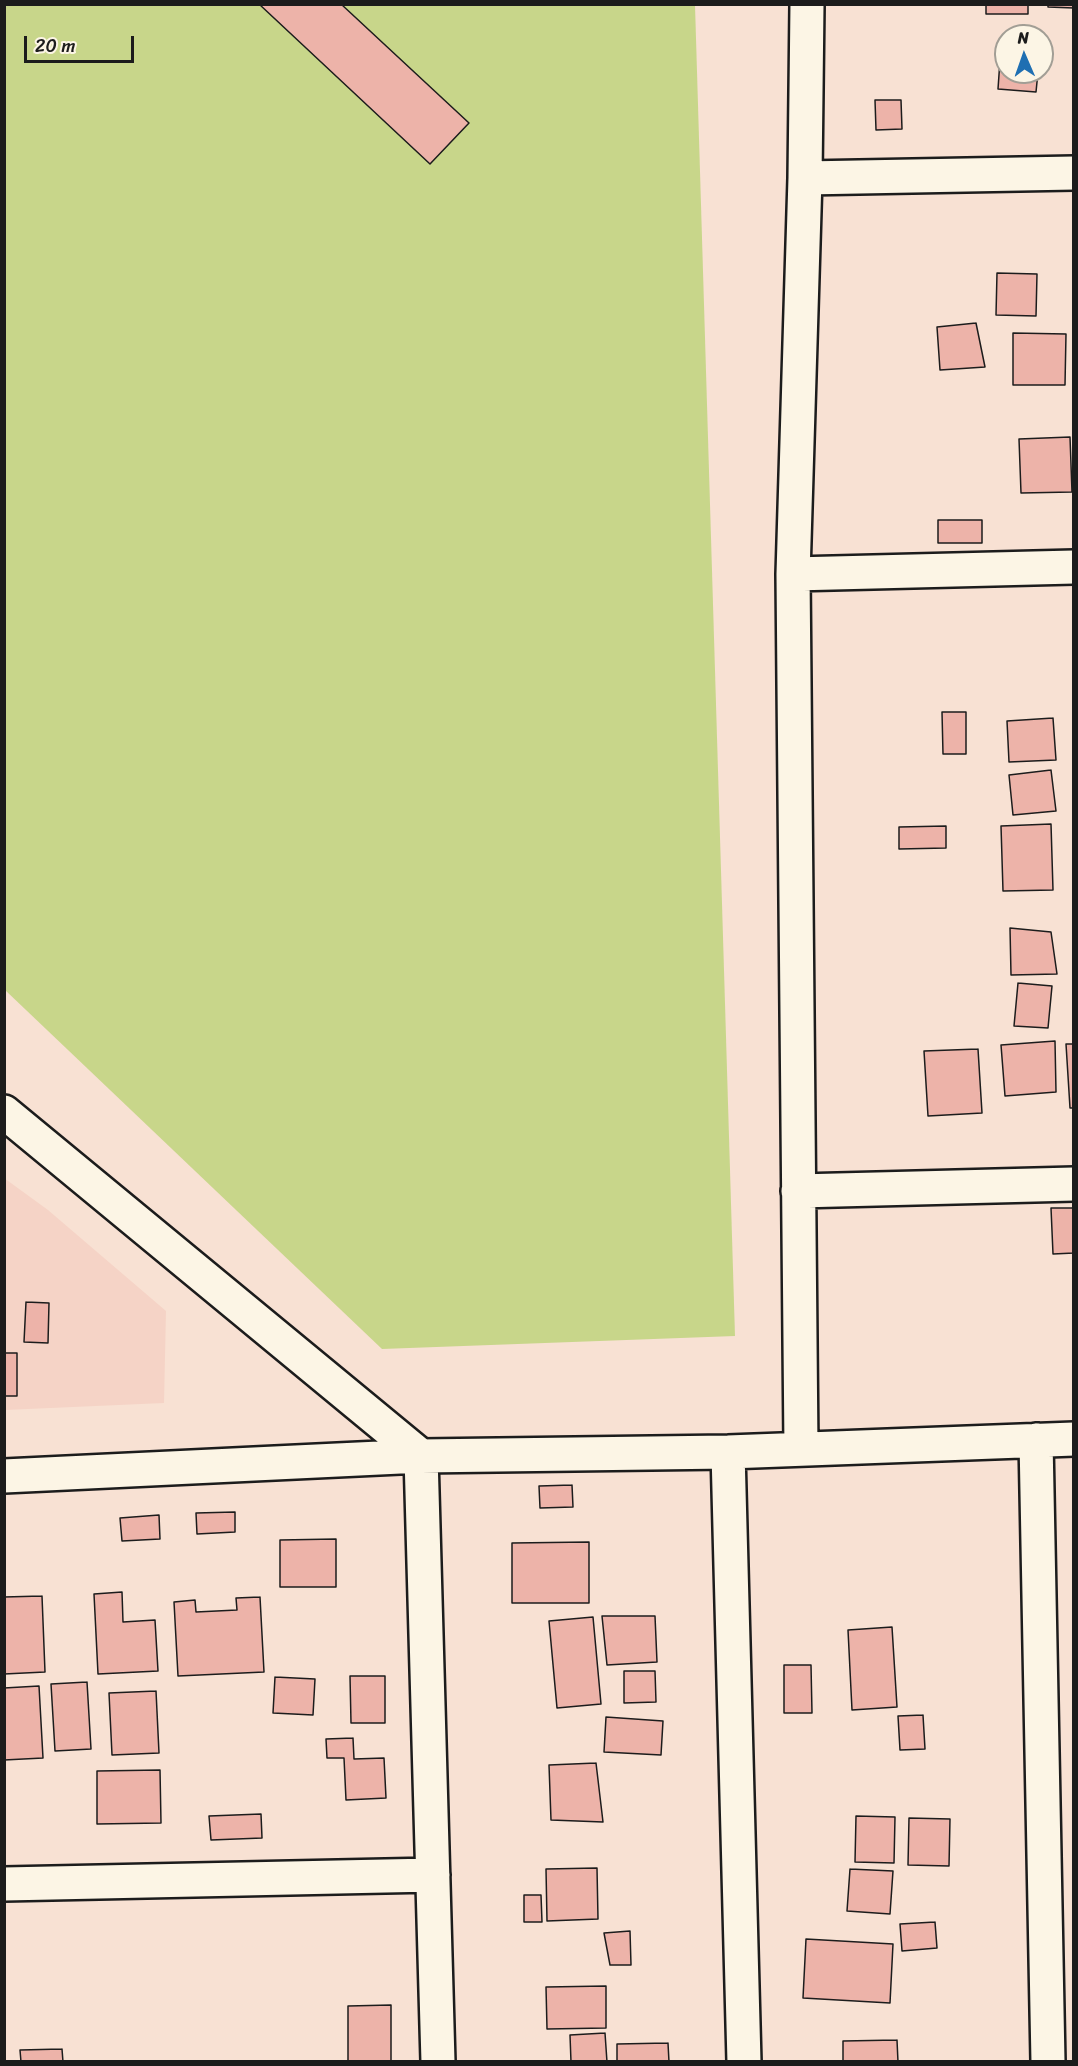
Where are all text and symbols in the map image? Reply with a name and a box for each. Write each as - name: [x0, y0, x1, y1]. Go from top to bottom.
- text: N: [1017, 23, 1029, 52]
- scale bar: [27, 24, 136, 62]
- north arrow: [994, 24, 1054, 84]
- text: 20 m: [35, 30, 75, 62]

